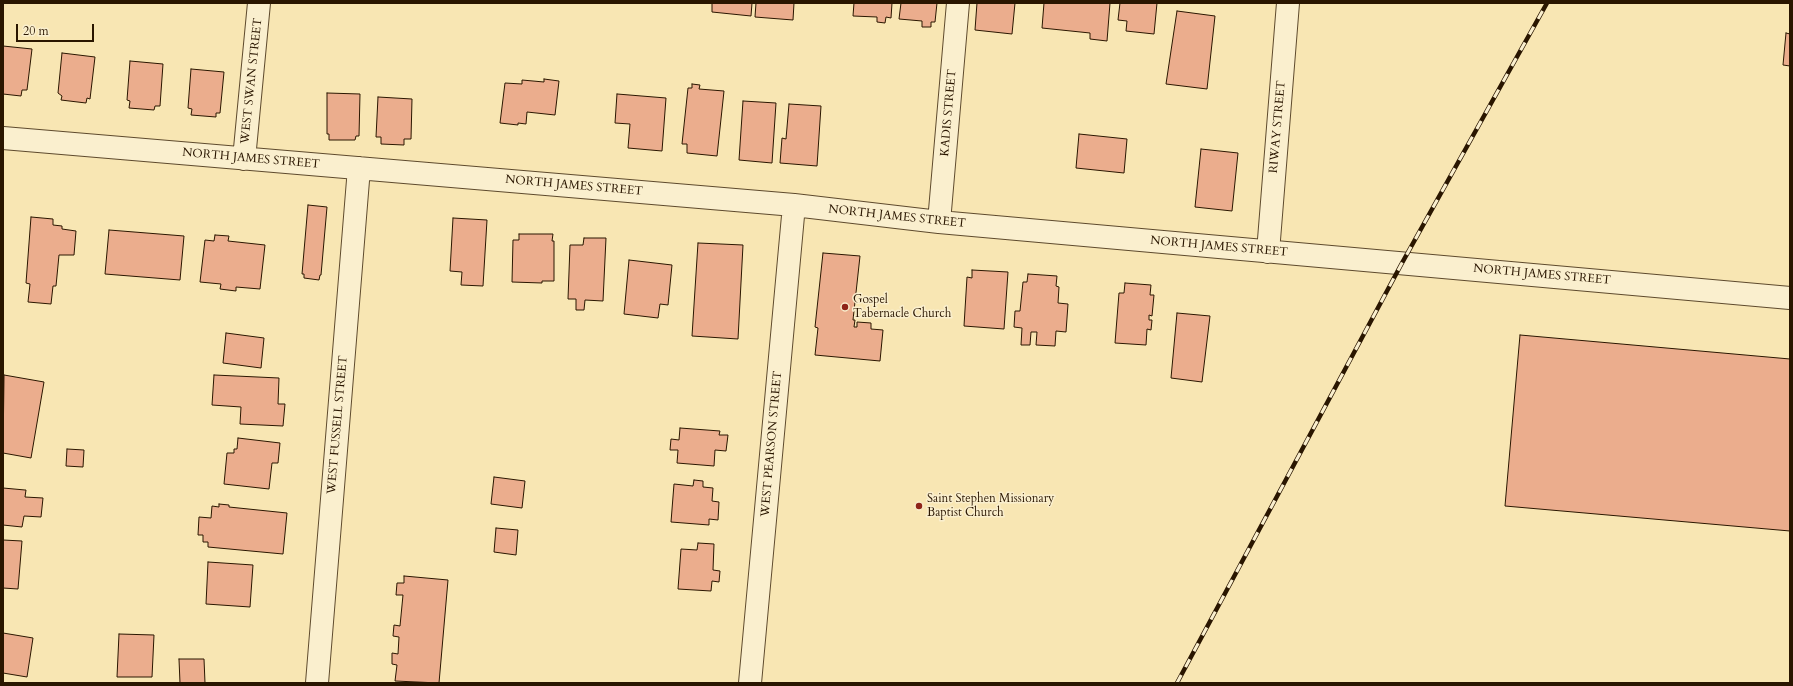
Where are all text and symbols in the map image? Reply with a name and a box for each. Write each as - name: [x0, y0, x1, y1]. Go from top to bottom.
- scale bar: [18, 16, 96, 42]
- street label: WEST SWAN STREET: [238, 17, 266, 145]
- text: 20 m: [23, 23, 49, 39]
- street label: KADIS STREET: [938, 69, 960, 157]
- street label: RIWAY STREET: [1267, 80, 1289, 174]
- street label: NORTH JAMES STREET: [182, 146, 320, 172]
- street label: NORTH JAMES STREET: [505, 173, 643, 199]
- street label: NORTH JAMES STREET: [827, 203, 967, 231]
- street label: NORTH JAMES STREET: [1150, 234, 1288, 260]
- street label: NORTH JAMES STREET: [1473, 262, 1611, 288]
- place label: Gospel Tabernacle Church: [853, 293, 951, 321]
- marker: Gospel Tabernacle Church: [840, 302, 850, 312]
- street label: WEST FUSSELL STREET: [325, 355, 351, 495]
- street label: WEST PEARSON STREET: [758, 370, 786, 518]
- place label: Saint Stephen Missionary Baptist Church: [927, 492, 1054, 520]
- marker: Saint Stephen Missionary Baptist Church: [914, 501, 924, 511]

